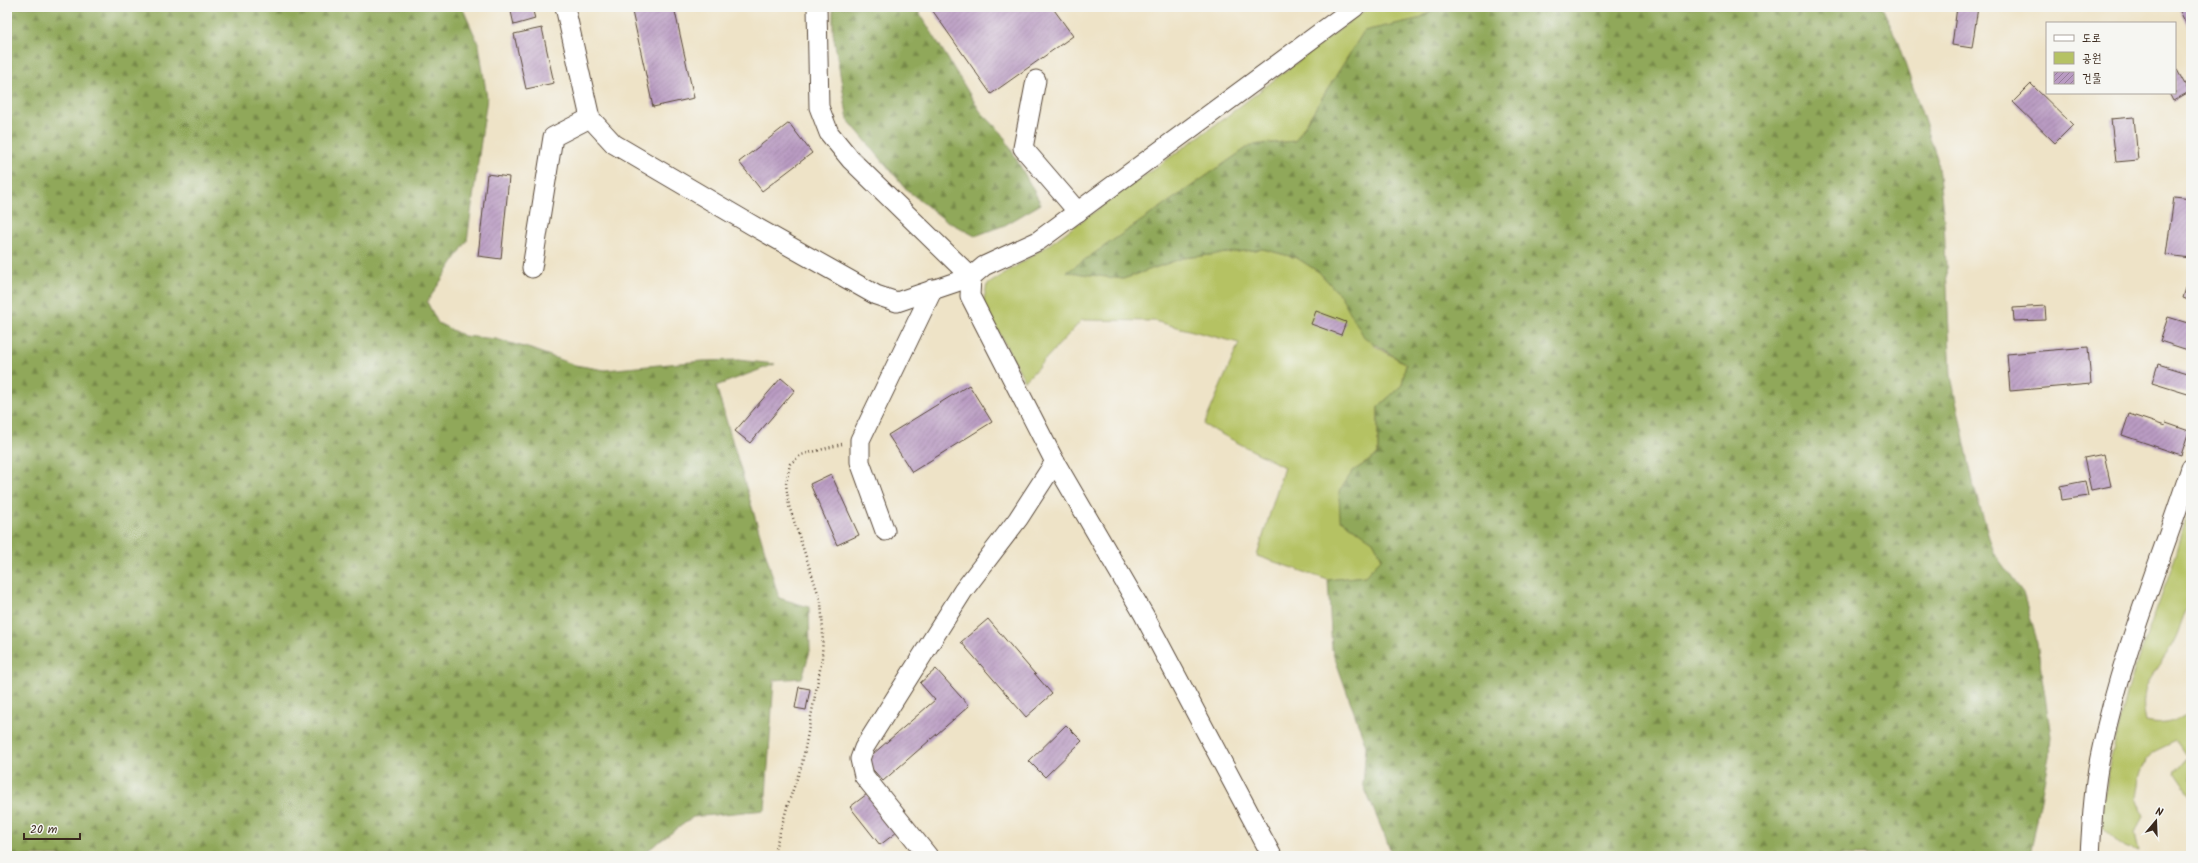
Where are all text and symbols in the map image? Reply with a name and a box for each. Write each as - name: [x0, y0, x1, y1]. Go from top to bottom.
- legend: [2046, 22, 2176, 94]
- text: 도로: [2082, 29, 2101, 48]
- text: 공원: [2082, 49, 2101, 68]
- text: 건물: [2082, 69, 2102, 88]
- north arrow: [2136, 801, 2176, 841]
- text: N: [2153, 803, 2165, 822]
- scale bar: [24, 815, 80, 841]
- text: 20 m: [30, 820, 58, 839]

